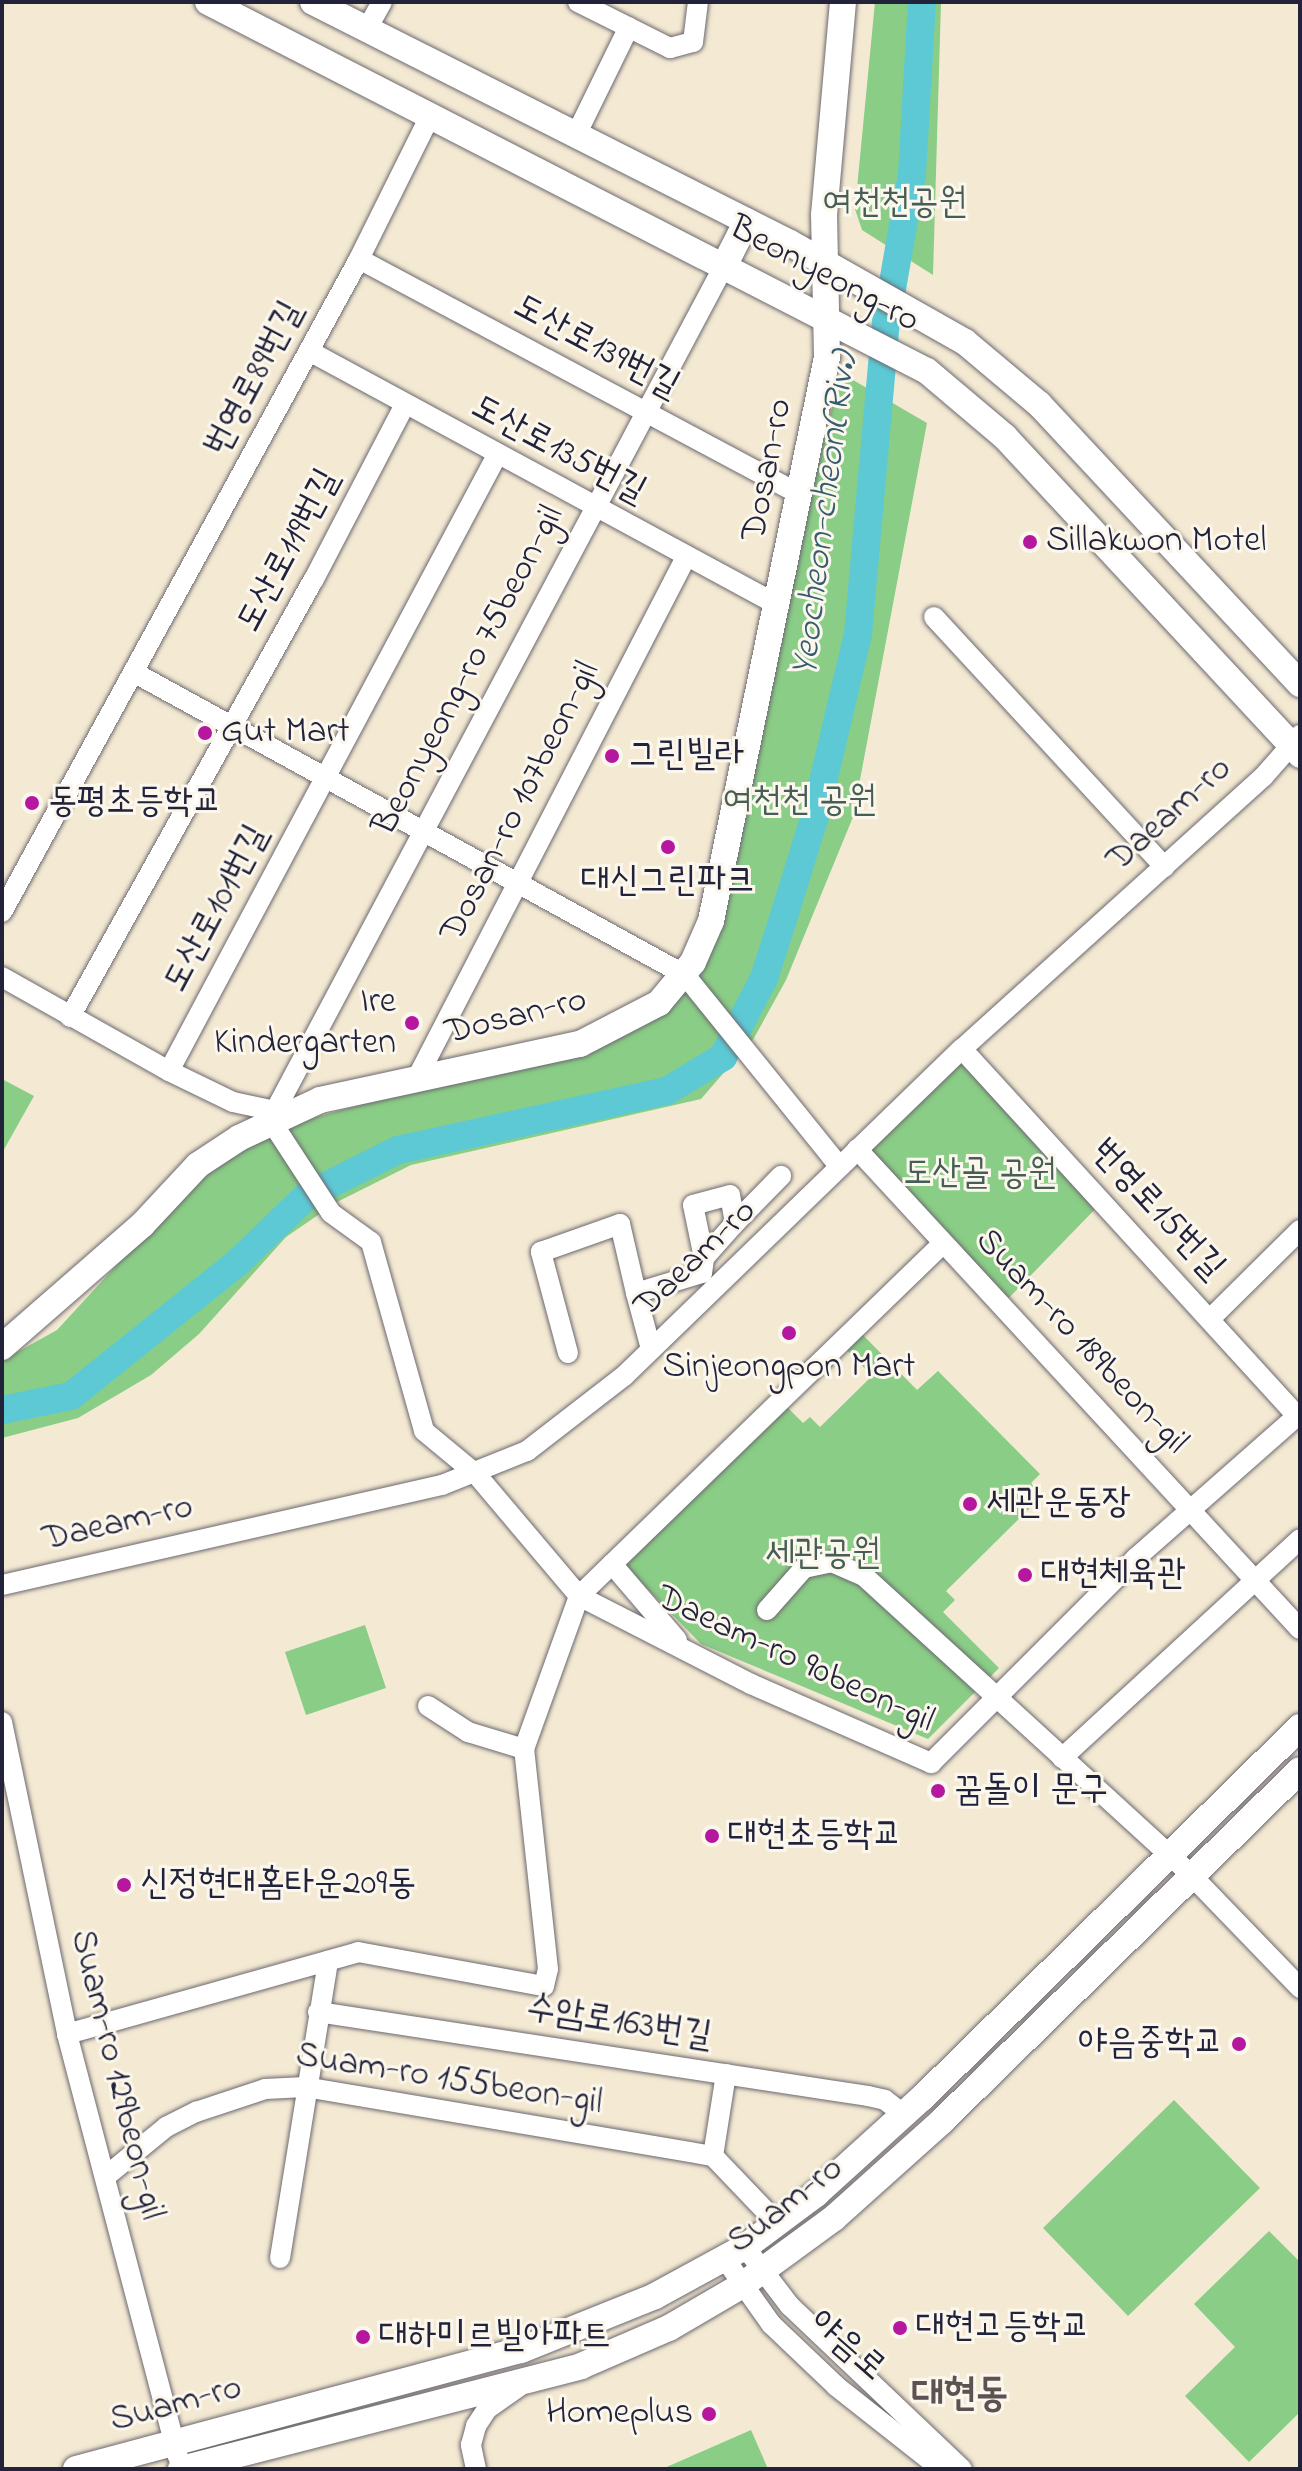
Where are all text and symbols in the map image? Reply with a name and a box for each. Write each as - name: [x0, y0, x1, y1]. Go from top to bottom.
- park label: 여천천공원: [823, 182, 967, 226]
- street label: Beonyeong-ro: [722, 207, 926, 343]
- street label: 도산로139번길: [506, 285, 686, 409]
- street label: 번영로89번길: [196, 294, 314, 464]
- water label: Yeocheon-cheon(Riv.): [783, 349, 869, 679]
- street label: 도산로135번길: [463, 386, 653, 514]
- street label: Dosan-ro: [733, 395, 803, 545]
- street label: 도산로119번길: [228, 462, 350, 640]
- street label: Beonyeong-ro 75beon-gil: [364, 499, 574, 843]
- place label: Sillakwon Motel: [1046, 520, 1266, 564]
- marker: Sillakwon Motel: [1021, 533, 1039, 551]
- street label: Dosan-ro 107beon-gil: [432, 655, 610, 949]
- place label: Gut Mart: [221, 711, 350, 755]
- marker: Gut Mart: [196, 724, 214, 742]
- place label: 그린빌라: [628, 734, 744, 778]
- marker: 그린빌라: [603, 747, 621, 765]
- street label: Daeam-ro: [1099, 748, 1241, 882]
- park label: 여천천 공원: [723, 780, 877, 824]
- place label: 동평초등학교: [48, 781, 222, 825]
- marker: 동평초등학교: [23, 794, 41, 812]
- street label: 도산로101번길: [155, 818, 279, 1000]
- marker: 대신그린파크: [659, 838, 677, 856]
- place label: 대신그린파크: [581, 860, 755, 904]
- street label: Dosan-ro: [441, 979, 591, 1055]
- place label: Ire Kindergarten: [214, 980, 396, 1065]
- marker: Ire Kindergarten: [403, 1014, 421, 1032]
- street label: 번영로15번길: [1081, 1131, 1233, 1289]
- park label: 도산골 공원: [903, 1153, 1057, 1197]
- street label: Daeam-ro: [626, 1190, 766, 1328]
- street label: Suam-ro 189beon-gil: [965, 1220, 1197, 1464]
- marker: Sinjeongpon Mart: [780, 1324, 798, 1342]
- place label: Sinjeongpon Mart: [663, 1346, 915, 1390]
- place label: 세관운동장: [986, 1482, 1131, 1526]
- street label: Daeam-ro: [39, 1486, 197, 1562]
- marker: 세관운동장: [961, 1495, 979, 1513]
- park label: 세관공원: [765, 1533, 881, 1577]
- place label: 대현체육관: [1041, 1553, 1186, 1597]
- marker: 대현체육관: [1016, 1566, 1034, 1584]
- street label: Daeam-ro 90beon-gil: [649, 1577, 941, 1743]
- place label: 꿈돌이 문구: [954, 1769, 1108, 1813]
- marker: 꿈돌이 문구: [929, 1782, 947, 1800]
- place label: 대현초등학교: [728, 1814, 902, 1858]
- marker: 대현초등학교: [703, 1827, 721, 1845]
- place label: 신정현대홈타운209동: [140, 1863, 416, 1907]
- marker: 신정현대홈타운209동: [115, 1876, 133, 1894]
- street label: Suam-ro 129beon-gil: [59, 1926, 173, 2224]
- street label: 수암로163번길: [523, 1987, 715, 2059]
- place label: 야음중학교: [1078, 2022, 1223, 2066]
- street label: Suam-ro 155beon-gil: [293, 2034, 605, 2126]
- marker: 야음중학교: [1230, 2035, 1248, 2053]
- street label: Suam-ro: [720, 2148, 852, 2264]
- street label: 야음로: [800, 2301, 894, 2391]
- place label: 대현고등학교: [916, 2306, 1090, 2350]
- place label: 대하미르빌아파트: [379, 2315, 611, 2359]
- marker: 대현고등학교: [891, 2319, 909, 2337]
- marker: 대하미르빌아파트: [354, 2328, 372, 2346]
- street label: Suam-ro: [106, 2367, 246, 2443]
- district label: 대현동: [912, 2372, 1008, 2420]
- place label: Homeplus: [546, 2392, 693, 2436]
- marker: Homeplus: [700, 2405, 718, 2423]

